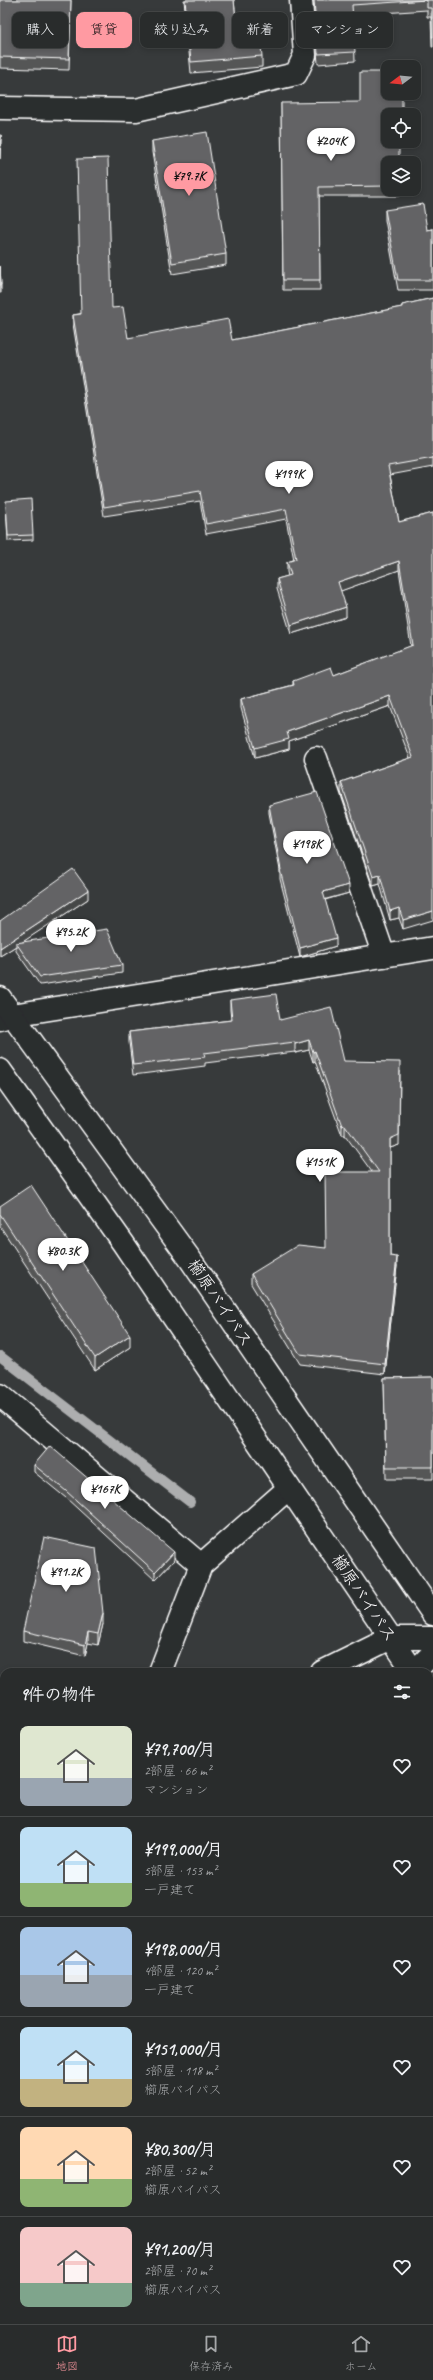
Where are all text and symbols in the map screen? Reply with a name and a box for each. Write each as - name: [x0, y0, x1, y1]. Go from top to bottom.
- chip: 購入: [12, 12, 68, 48]
- chip: 賃貸: [76, 12, 132, 48]
- chip: 絞り込み: [140, 12, 224, 48]
- chip: 新着: [232, 12, 288, 48]
- chip: マンション: [296, 12, 393, 48]
- north arrow: [381, 60, 421, 100]
- map controls: [381, 60, 421, 196]
- button: locate: [381, 108, 421, 148]
- pin: ¥204K: [303, 128, 359, 162]
- text: ¥204K: [316, 133, 346, 149]
- button: layers: [381, 156, 421, 196]
- pin: ¥79.7K: [156, 163, 222, 197]
- text: ¥79.7K: [173, 168, 205, 184]
- pin: ¥199K: [261, 461, 317, 495]
- text: ¥199K: [274, 466, 304, 482]
- pin: ¥198K: [279, 831, 335, 865]
- text: ¥198K: [292, 836, 322, 852]
- pin: ¥95.2K: [38, 919, 104, 953]
- text: ¥95.2K: [55, 924, 87, 940]
- pin: ¥151K: [292, 1149, 348, 1183]
- text: ¥151K: [305, 1154, 335, 1170]
- pin: ¥80.3K: [30, 1238, 96, 1272]
- text: ¥80.3K: [47, 1243, 79, 1259]
- street label: 櫛原バイパス: [183, 1255, 257, 1351]
- pin: ¥167K: [77, 1476, 133, 1510]
- text: ¥167K: [90, 1481, 120, 1497]
- street label: 櫛原バイパス: [327, 1550, 401, 1646]
- pin: ¥91.2K: [33, 1559, 99, 1593]
- text: ¥91.2K: [50, 1564, 82, 1580]
- icon: filters: [391, 1681, 413, 1703]
- text: 9件の物件: [20, 1684, 95, 1705]
- text: ¥79,700/月: [144, 1739, 216, 1760]
- icon: home: [52, 1742, 100, 1790]
- icon: heart: [391, 1755, 413, 1777]
- text: 2部屋 · 66 m²: [144, 1763, 211, 1779]
- text: マンション: [144, 1782, 208, 1798]
- text: ¥199,000/月: [144, 1839, 223, 1860]
- icon: home: [52, 1843, 100, 1891]
- icon: heart: [391, 1856, 413, 1878]
- text: 5部屋 · 153 m²: [144, 1863, 217, 1879]
- text: 一戸建て: [144, 1882, 196, 1898]
- text: ¥198,000/月: [144, 1939, 223, 1960]
- icon: home: [52, 1943, 100, 1991]
- icon: heart: [391, 1956, 413, 1978]
- text: 4部屋 · 120 m²: [144, 1963, 217, 1979]
- text: 一戸建て: [144, 1982, 196, 1998]
- text: ¥151,000/月: [144, 2039, 223, 2060]
- icon: home: [52, 2043, 100, 2091]
- icon: heart: [391, 2056, 413, 2078]
- text: 5部屋 · 118 m²: [144, 2063, 217, 2079]
- text: 櫛原バイパス: [144, 2082, 222, 2098]
- text: ¥80,300/月: [144, 2139, 216, 2160]
- icon: home: [52, 2143, 100, 2191]
- icon: heart: [391, 2156, 413, 2178]
- text: 2部屋 · 52 m²: [144, 2163, 211, 2179]
- text: 櫛原バイパス: [144, 2182, 222, 2198]
- text: ¥91,200/月: [144, 2239, 216, 2260]
- icon: home: [52, 2243, 100, 2291]
- icon: heart: [391, 2256, 413, 2278]
- text: 2部屋 · 70 m²: [144, 2263, 211, 2279]
- text: 櫛原バイパス: [144, 2282, 222, 2298]
- tab: 地図: [56, 2333, 78, 2373]
- tab: 保存済み: [189, 2333, 233, 2373]
- tab: ホーム: [345, 2333, 377, 2373]

